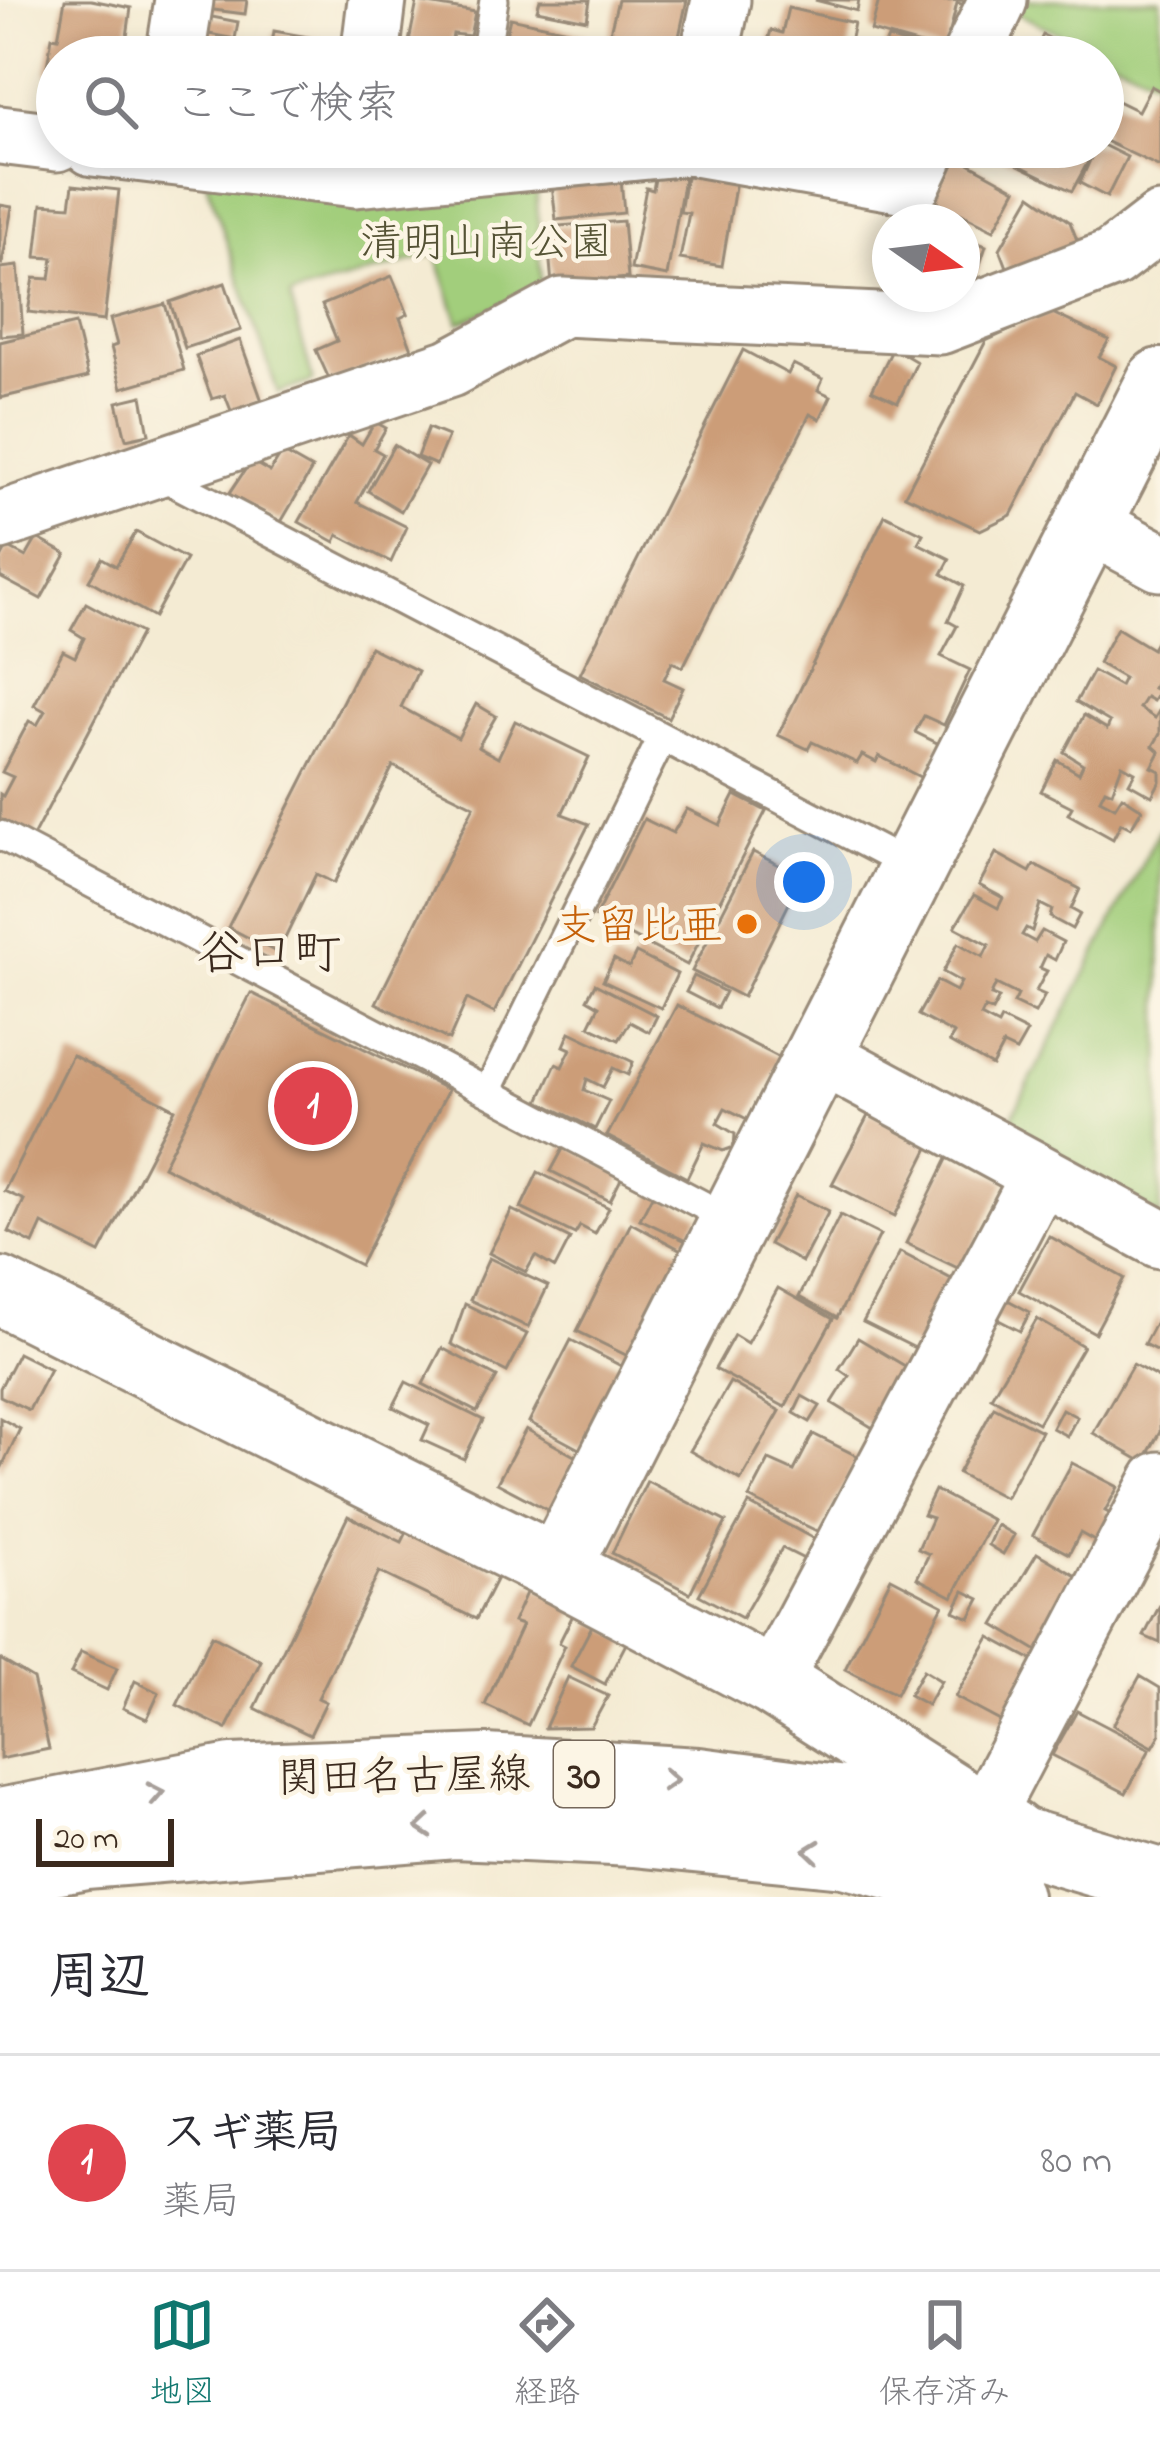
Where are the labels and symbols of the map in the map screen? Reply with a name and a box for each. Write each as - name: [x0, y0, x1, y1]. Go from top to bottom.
- north arrow: [872, 204, 980, 312]
- park label: 清明山南公園: [360, 214, 612, 275]
- your location: [774, 852, 834, 912]
- place label: 支留比亜: [555, 898, 723, 959]
- marker: 支留比亜: [734, 911, 760, 937]
- district label: 谷口町: [197, 921, 341, 991]
- pin: 1: [274, 1061, 352, 1151]
- road number: 30: [554, 1741, 614, 1807]
- street label: 関田名古屋線: [278, 1746, 531, 1811]
- one-way arrow: [661, 1766, 680, 1792]
- one-way arrow: [146, 1781, 166, 1806]
- scale bar: [36, 1813, 174, 1866]
- one-way arrow: [414, 1814, 433, 1840]
- one-way arrow: [803, 1839, 822, 1864]

